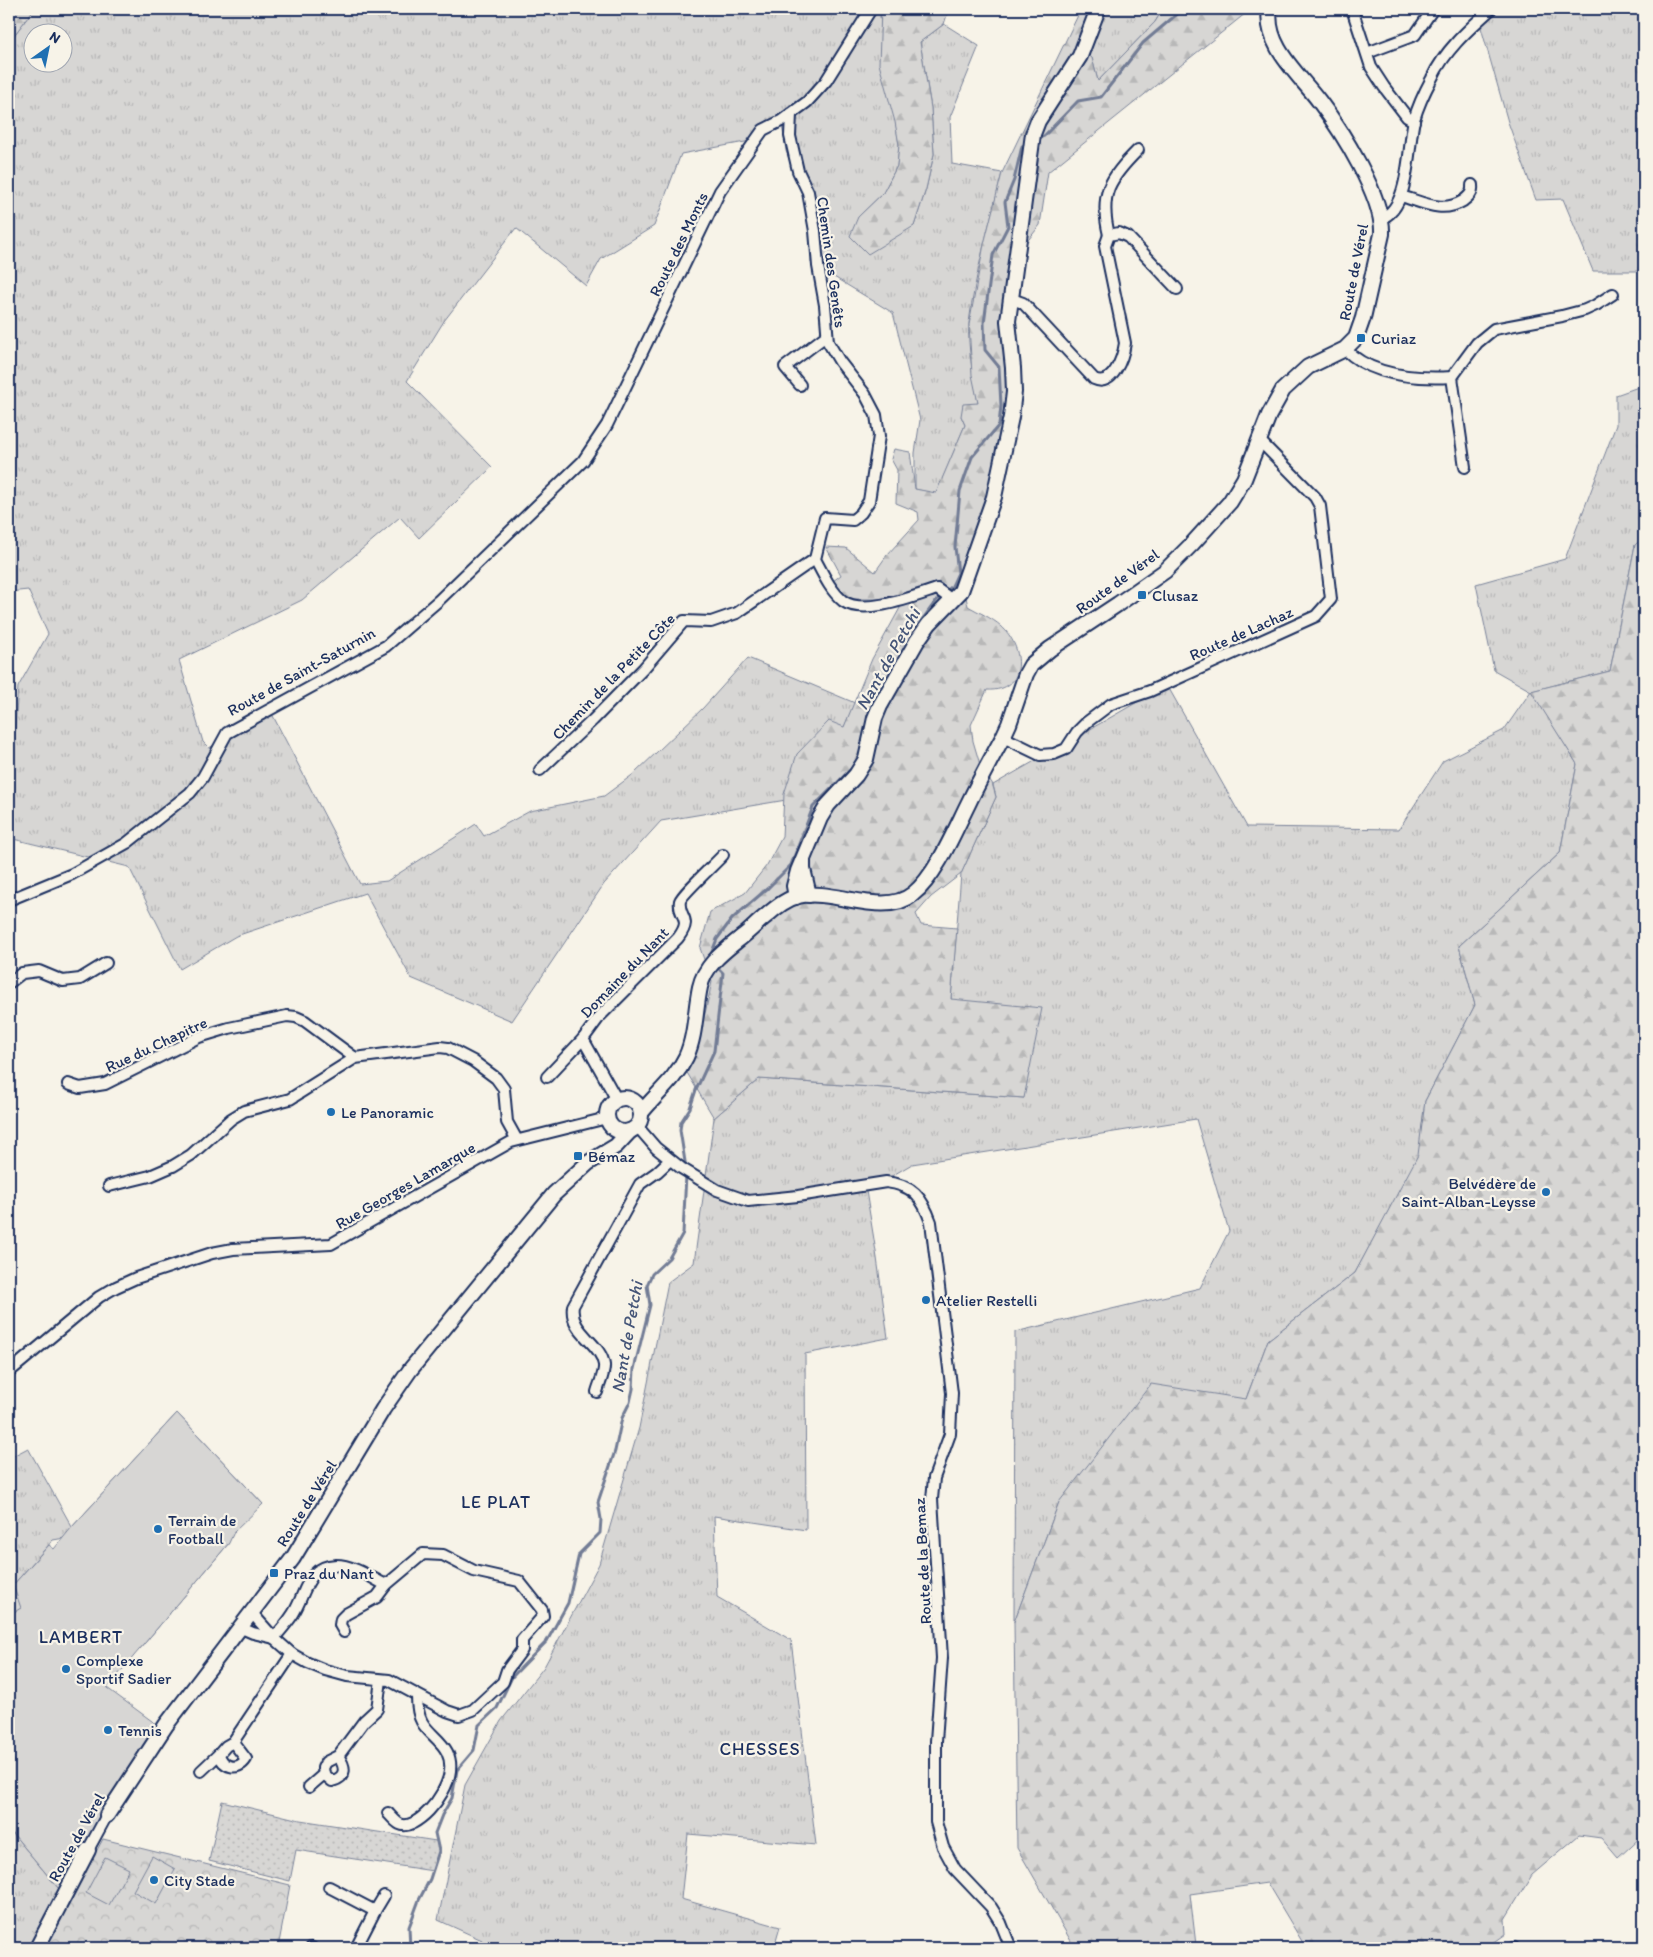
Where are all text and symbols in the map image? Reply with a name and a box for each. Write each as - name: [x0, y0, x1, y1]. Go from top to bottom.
- north arrow: [22, 22, 72, 72]
- text: N: [46, 28, 63, 47]
- street label: Route des Monts: [645, 189, 712, 300]
- street label: Chemin des Genêts: [813, 195, 850, 329]
- street label: Route de Vérel: [1335, 221, 1372, 322]
- place label: Curiaz: [1371, 329, 1417, 348]
- marker: Curiaz: [1355, 332, 1367, 344]
- street label: Route de Vérel: [1072, 544, 1163, 618]
- place label: Clusaz: [1152, 586, 1199, 605]
- marker: Clusaz: [1136, 589, 1148, 601]
- water label: Nant de Petchi: [851, 602, 926, 714]
- street label: Route de Lachaz: [1187, 602, 1297, 665]
- street label: Chemin de la Petite Côte: [548, 609, 679, 744]
- street label: Route de Saint-Saturnin: [224, 623, 379, 720]
- street label: Domaine du Nant: [576, 923, 673, 1022]
- street label: Rue du Chapitre: [102, 1012, 210, 1076]
- place label: Le Panoramic: [341, 1103, 434, 1122]
- marker: Le Panoramic: [325, 1106, 337, 1118]
- street label: Rue Georges Lamarque: [332, 1137, 479, 1233]
- place label: Bémaz: [588, 1147, 636, 1166]
- marker: Bémaz: [572, 1150, 584, 1162]
- place label: Belvédère de Saint-Alban-Leysse: [1402, 1174, 1536, 1211]
- marker: Belvédère de Saint-Alban-Leysse: [1540, 1186, 1552, 1198]
- water label: Nant de Petchi: [606, 1277, 648, 1395]
- place label: Atelier Restelli: [936, 1291, 1037, 1310]
- marker: Atelier Restelli: [920, 1294, 932, 1306]
- street label: Route de Vérel: [272, 1456, 341, 1550]
- district label: LE PLAT: [461, 1491, 531, 1513]
- street label: Route de la Bemaz: [910, 1496, 935, 1625]
- place label: Terrain de Football: [168, 1511, 236, 1548]
- marker: Terrain de Football: [152, 1523, 164, 1535]
- place label: Praz du Nant: [284, 1564, 374, 1583]
- marker: Praz du Nant: [268, 1567, 280, 1579]
- district label: LAMBERT: [39, 1626, 123, 1648]
- place label: Complexe Sportif Sadier: [76, 1651, 172, 1688]
- marker: Complexe Sportif Sadier: [60, 1663, 72, 1675]
- place label: Tennis: [118, 1721, 162, 1740]
- marker: Tennis: [102, 1724, 114, 1736]
- district label: CHESSES: [719, 1738, 801, 1760]
- street label: Route de Vérel: [44, 1789, 109, 1885]
- place label: City Stade: [164, 1871, 235, 1890]
- marker: City Stade: [148, 1874, 160, 1886]

